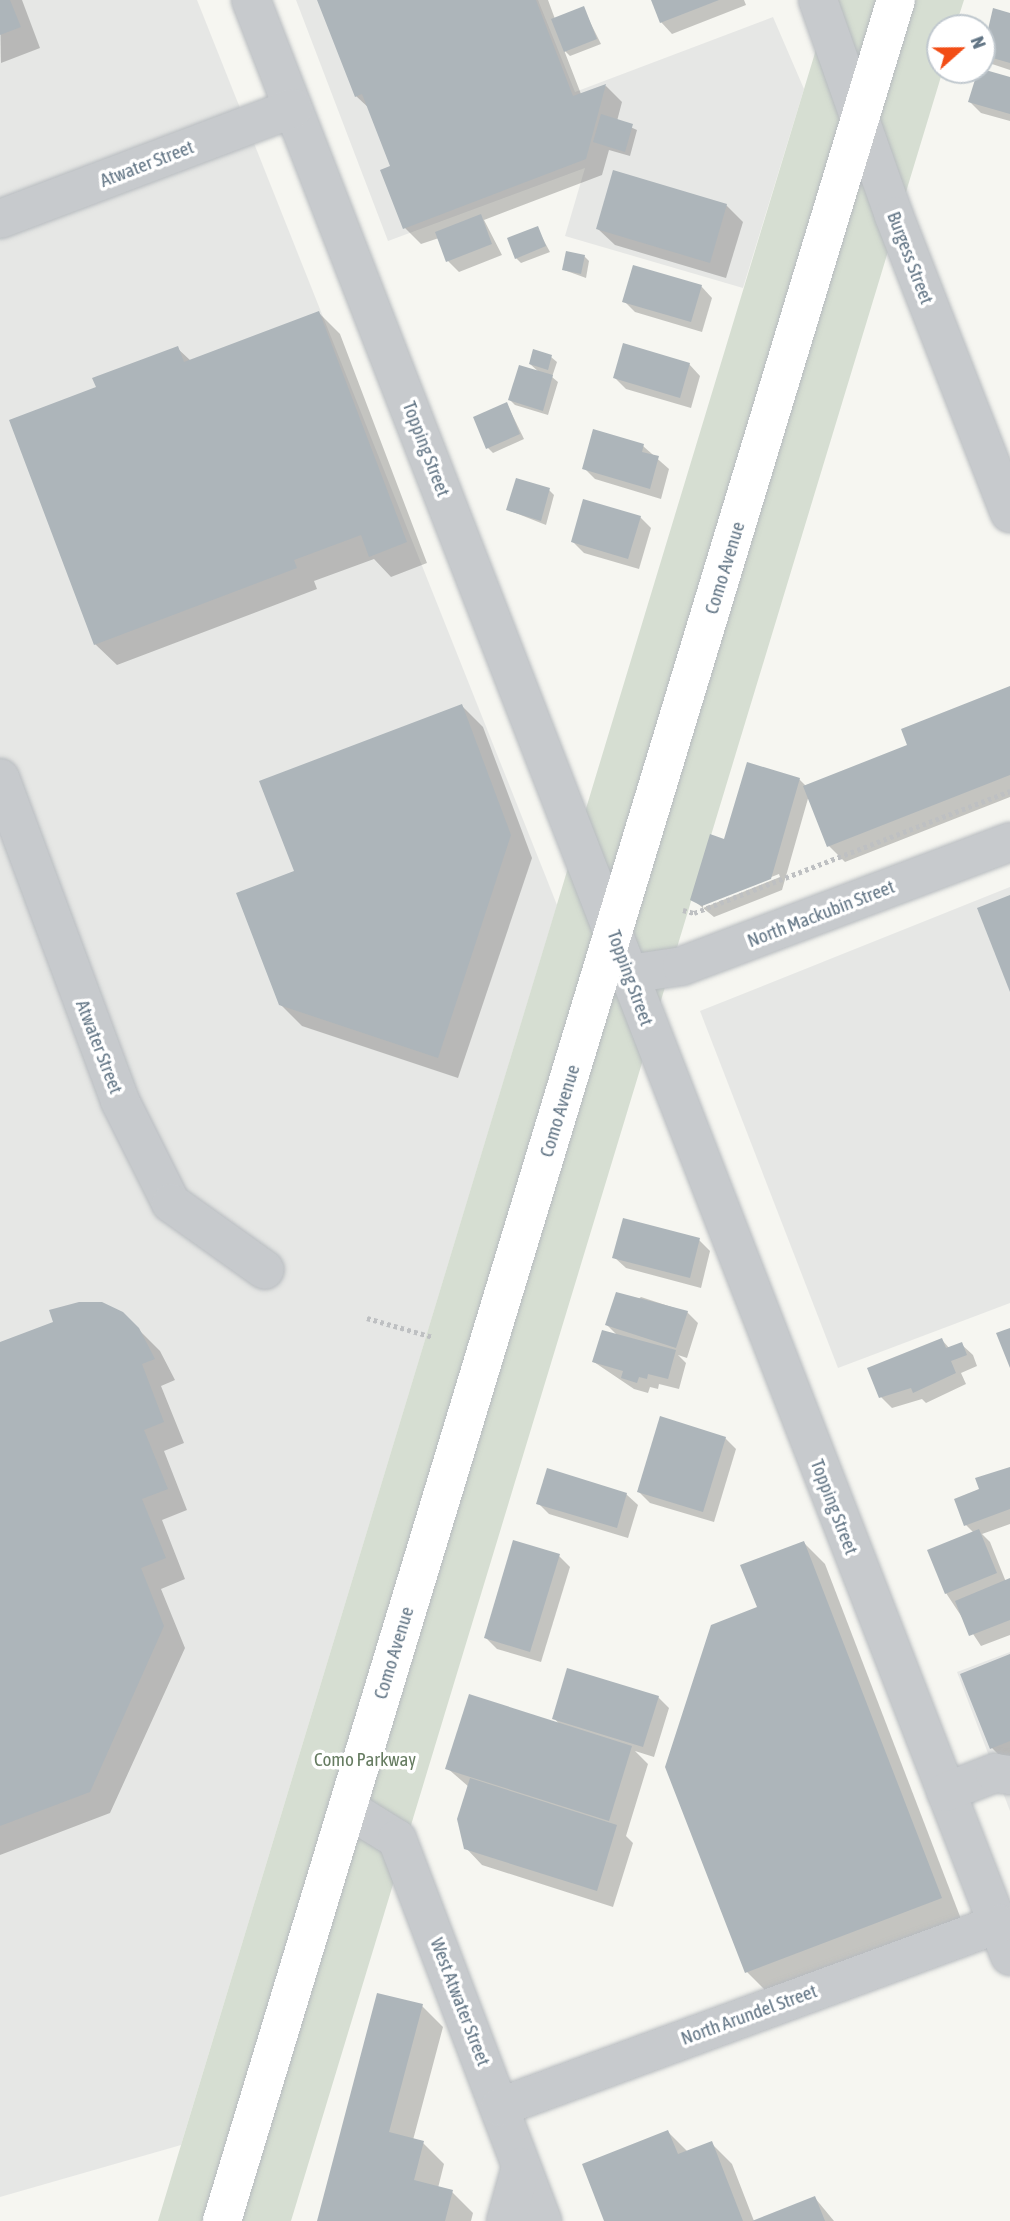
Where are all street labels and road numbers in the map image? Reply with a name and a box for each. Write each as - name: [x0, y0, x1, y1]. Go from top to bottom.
- street label: Atwater Street: [97, 136, 197, 192]
- street label: Burgess Street: [882, 208, 938, 308]
- street label: Topping Street: [397, 398, 455, 500]
- street label: Como Avenue: [700, 519, 750, 617]
- street label: North Mackubin Street: [744, 875, 898, 953]
- street label: Topping Street: [602, 927, 658, 1029]
- street label: Atwater Street: [71, 997, 127, 1097]
- street label: Como Avenue: [535, 1062, 585, 1160]
- street label: Topping Street: [805, 1456, 863, 1558]
- street label: Como Avenue: [369, 1604, 419, 1702]
- street label: West Atwater Street: [425, 1935, 495, 2069]
- street label: North Arundel Street: [678, 1980, 820, 2050]

